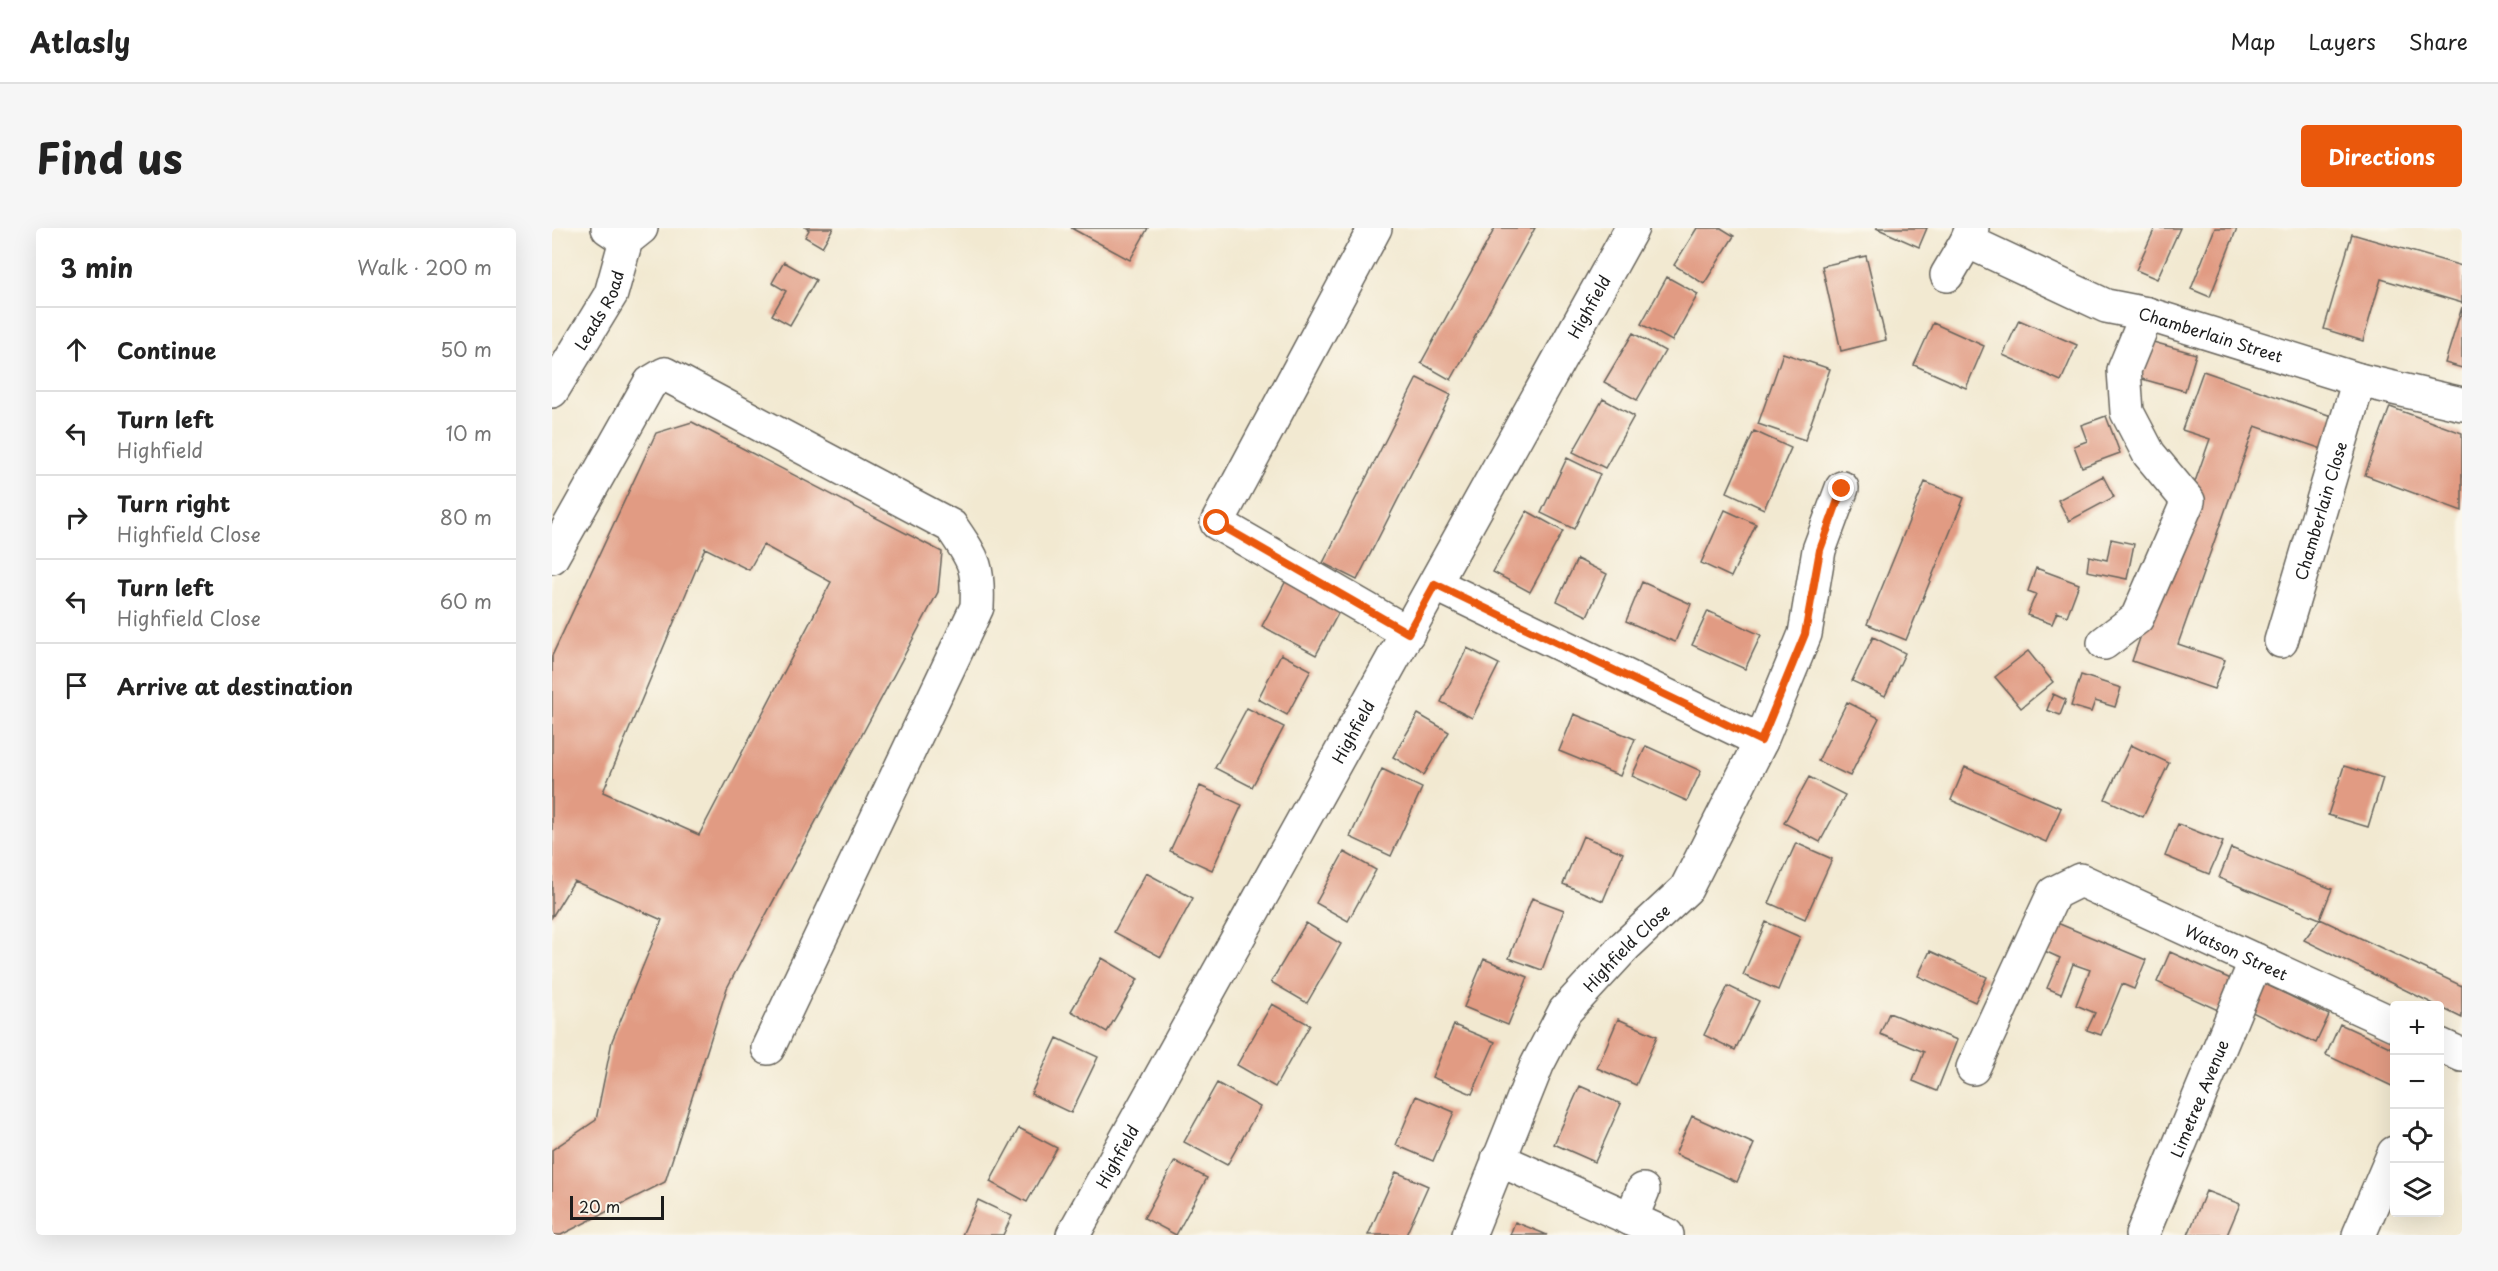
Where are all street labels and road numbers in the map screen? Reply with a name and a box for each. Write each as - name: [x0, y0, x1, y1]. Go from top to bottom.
- street label: Leads Road: [568, 267, 629, 354]
- street label: Highfield: [1561, 271, 1616, 342]
- street label: Chamberlain Street: [2137, 301, 2286, 368]
- street label: Chamberlain Close: [2288, 438, 2352, 583]
- street label: Highfield: [1325, 695, 1380, 767]
- street label: Highfield Close: [1577, 898, 1675, 997]
- street label: Watson Street: [2181, 918, 2292, 986]
- street label: Limetree Avenue: [2164, 1035, 2234, 1161]
- street label: Highfield: [1089, 1120, 1144, 1192]

